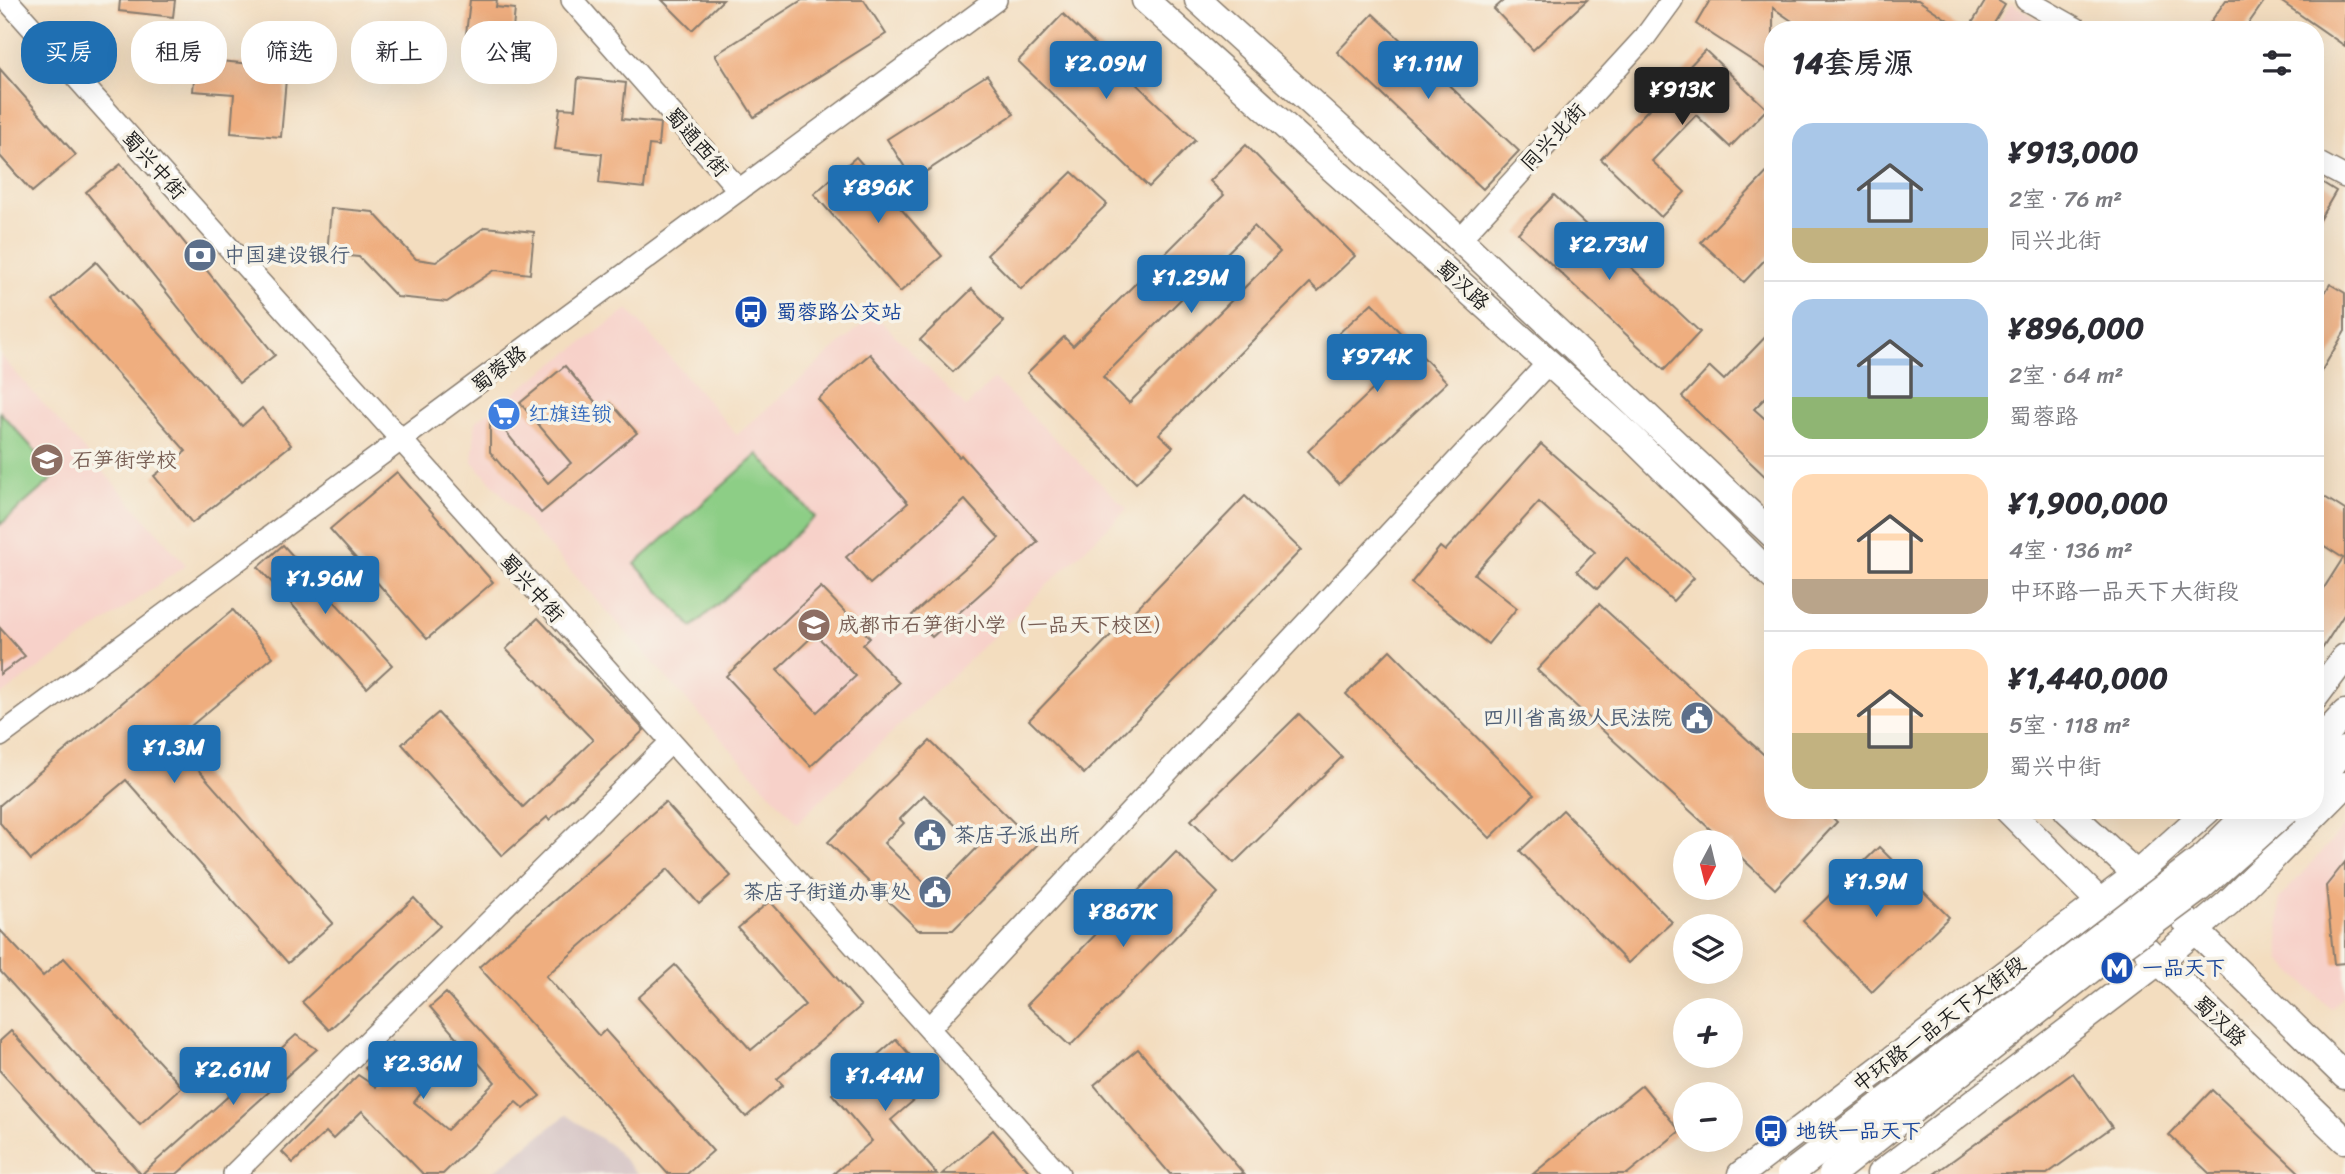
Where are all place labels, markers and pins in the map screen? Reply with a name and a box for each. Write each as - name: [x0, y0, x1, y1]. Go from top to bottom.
- pin: ¥2.09M: [1049, 42, 1163, 101]
- pin: ¥1.11M: [1371, 42, 1485, 101]
- pin: ¥913K: [1633, 68, 1731, 127]
- pin: ¥896K: [829, 166, 927, 225]
- pin: ¥2.73M: [1552, 222, 1666, 282]
- bank icon: 中国建设银行: [181, 236, 219, 274]
- place label: 中国建设银行: [224, 236, 350, 274]
- pin: ¥1.29M: [1134, 256, 1248, 315]
- bus stop icon: 蜀蓉路公交站: [732, 293, 770, 331]
- place label: 蜀蓉路公交站: [776, 293, 902, 331]
- pin: ¥974K: [1328, 334, 1426, 394]
- supermarket icon: 红旗连锁: [485, 395, 523, 433]
- place label: 红旗连锁: [528, 395, 612, 433]
- school or university icon: 石笋街学校: [28, 441, 66, 479]
- place label: 石笋街学校: [72, 441, 177, 479]
- pin: ¥1.96M: [268, 556, 382, 616]
- school or university icon: 成都市石笋街小学（一品天下校区）: [795, 606, 833, 644]
- place label: 成都市石笋街小学（一品天下校区）: [838, 606, 1174, 644]
- place label: 四川省高级人民法院: [1483, 699, 1672, 737]
- public building icon: 四川省高级人民法院: [1678, 699, 1716, 737]
- pin: ¥1.3M: [125, 726, 223, 785]
- public building icon: 茶店子派出所: [911, 816, 949, 854]
- place label: 茶店子派出所: [954, 816, 1080, 854]
- pin: ¥1.9M: [1827, 860, 1925, 919]
- place label: 茶店子街道办事处: [743, 873, 911, 911]
- public building icon: 茶店子街道办事处: [916, 873, 954, 911]
- pin: ¥867K: [1074, 890, 1172, 949]
- metro station icon: 一品天下: [2098, 949, 2136, 987]
- place label: 一品天下: [2142, 949, 2226, 987]
- pin: ¥2.36M: [366, 1042, 480, 1101]
- pin: ¥2.61M: [176, 1048, 290, 1107]
- pin: ¥1.44M: [828, 1054, 942, 1113]
- bus stop icon: 地铁一品天下: [1752, 1112, 1790, 1150]
- place label: 地铁一品天下: [1796, 1112, 1922, 1150]

